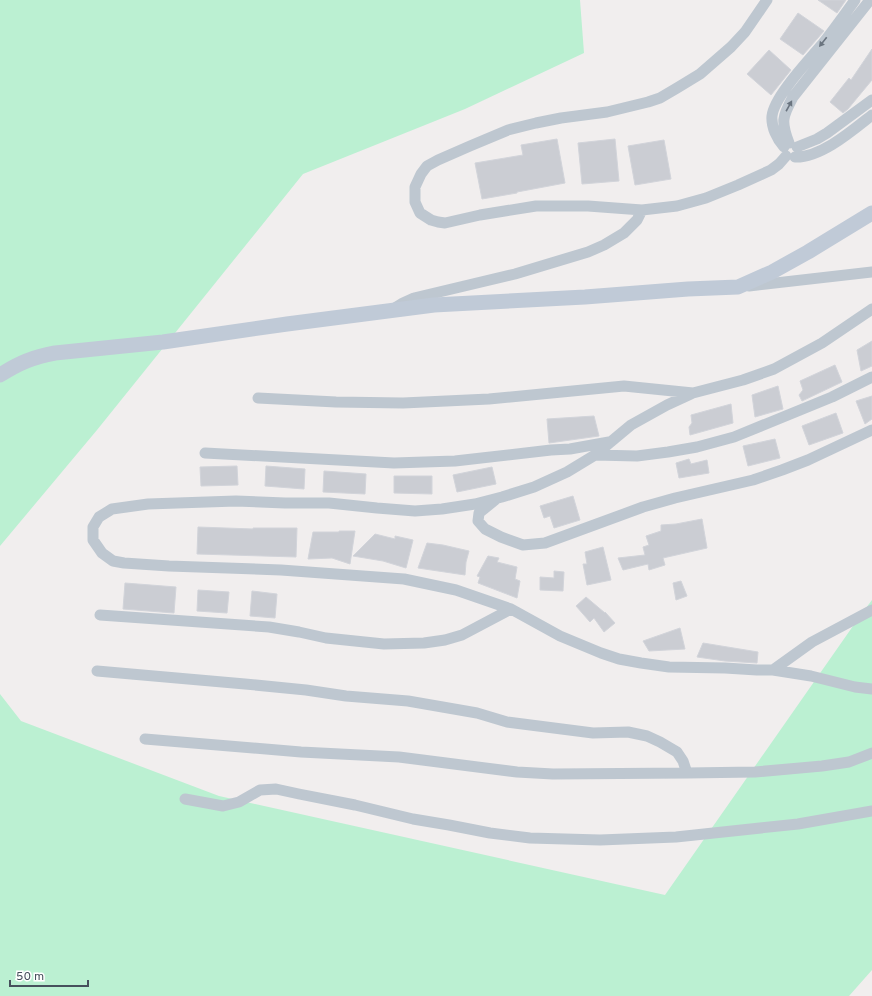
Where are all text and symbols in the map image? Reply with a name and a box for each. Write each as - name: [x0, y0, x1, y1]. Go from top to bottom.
- one-way arrow: [819, 37, 828, 48]
- one-way arrow: [785, 100, 792, 112]
- scale bar: [10, 962, 88, 988]
- text: 50 m: [16, 969, 44, 985]

